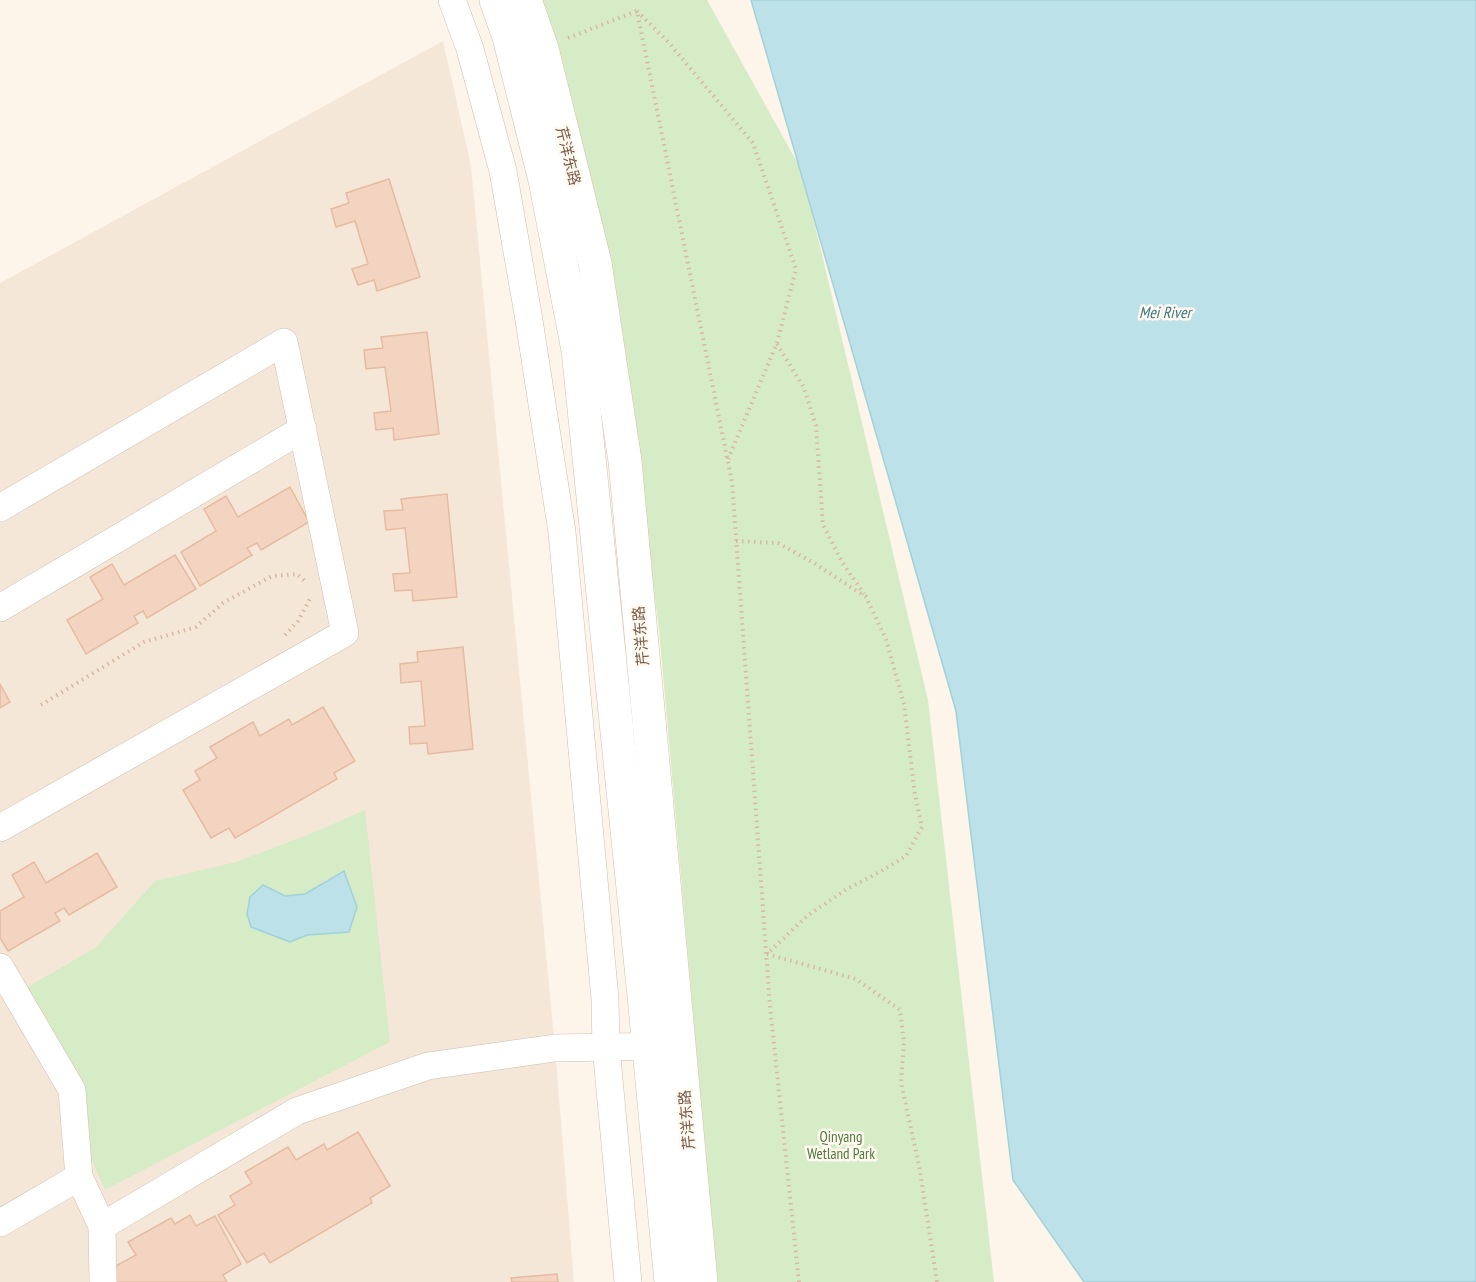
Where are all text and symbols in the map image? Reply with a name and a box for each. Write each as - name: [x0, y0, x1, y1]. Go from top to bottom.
- street label: 芹洋东路: [552, 124, 585, 187]
- water label: Mei River: [1139, 302, 1194, 322]
- street label: 芹洋东路: [628, 605, 653, 667]
- street label: 芹洋东路: [674, 1089, 699, 1151]
- park label: Qinyang Wetland Park: [807, 1127, 875, 1163]

